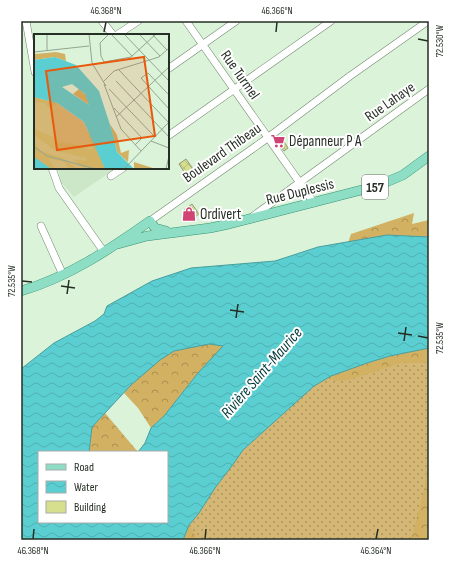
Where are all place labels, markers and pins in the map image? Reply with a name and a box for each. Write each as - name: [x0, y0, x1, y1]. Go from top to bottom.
- place label: Dépanneur P A: [289, 132, 362, 151]
- supermarket icon: Dépanneur P A: [270, 133, 286, 149]
- place label: Ordivert: [200, 205, 242, 224]
- shop icon: Ordivert: [181, 206, 197, 222]

